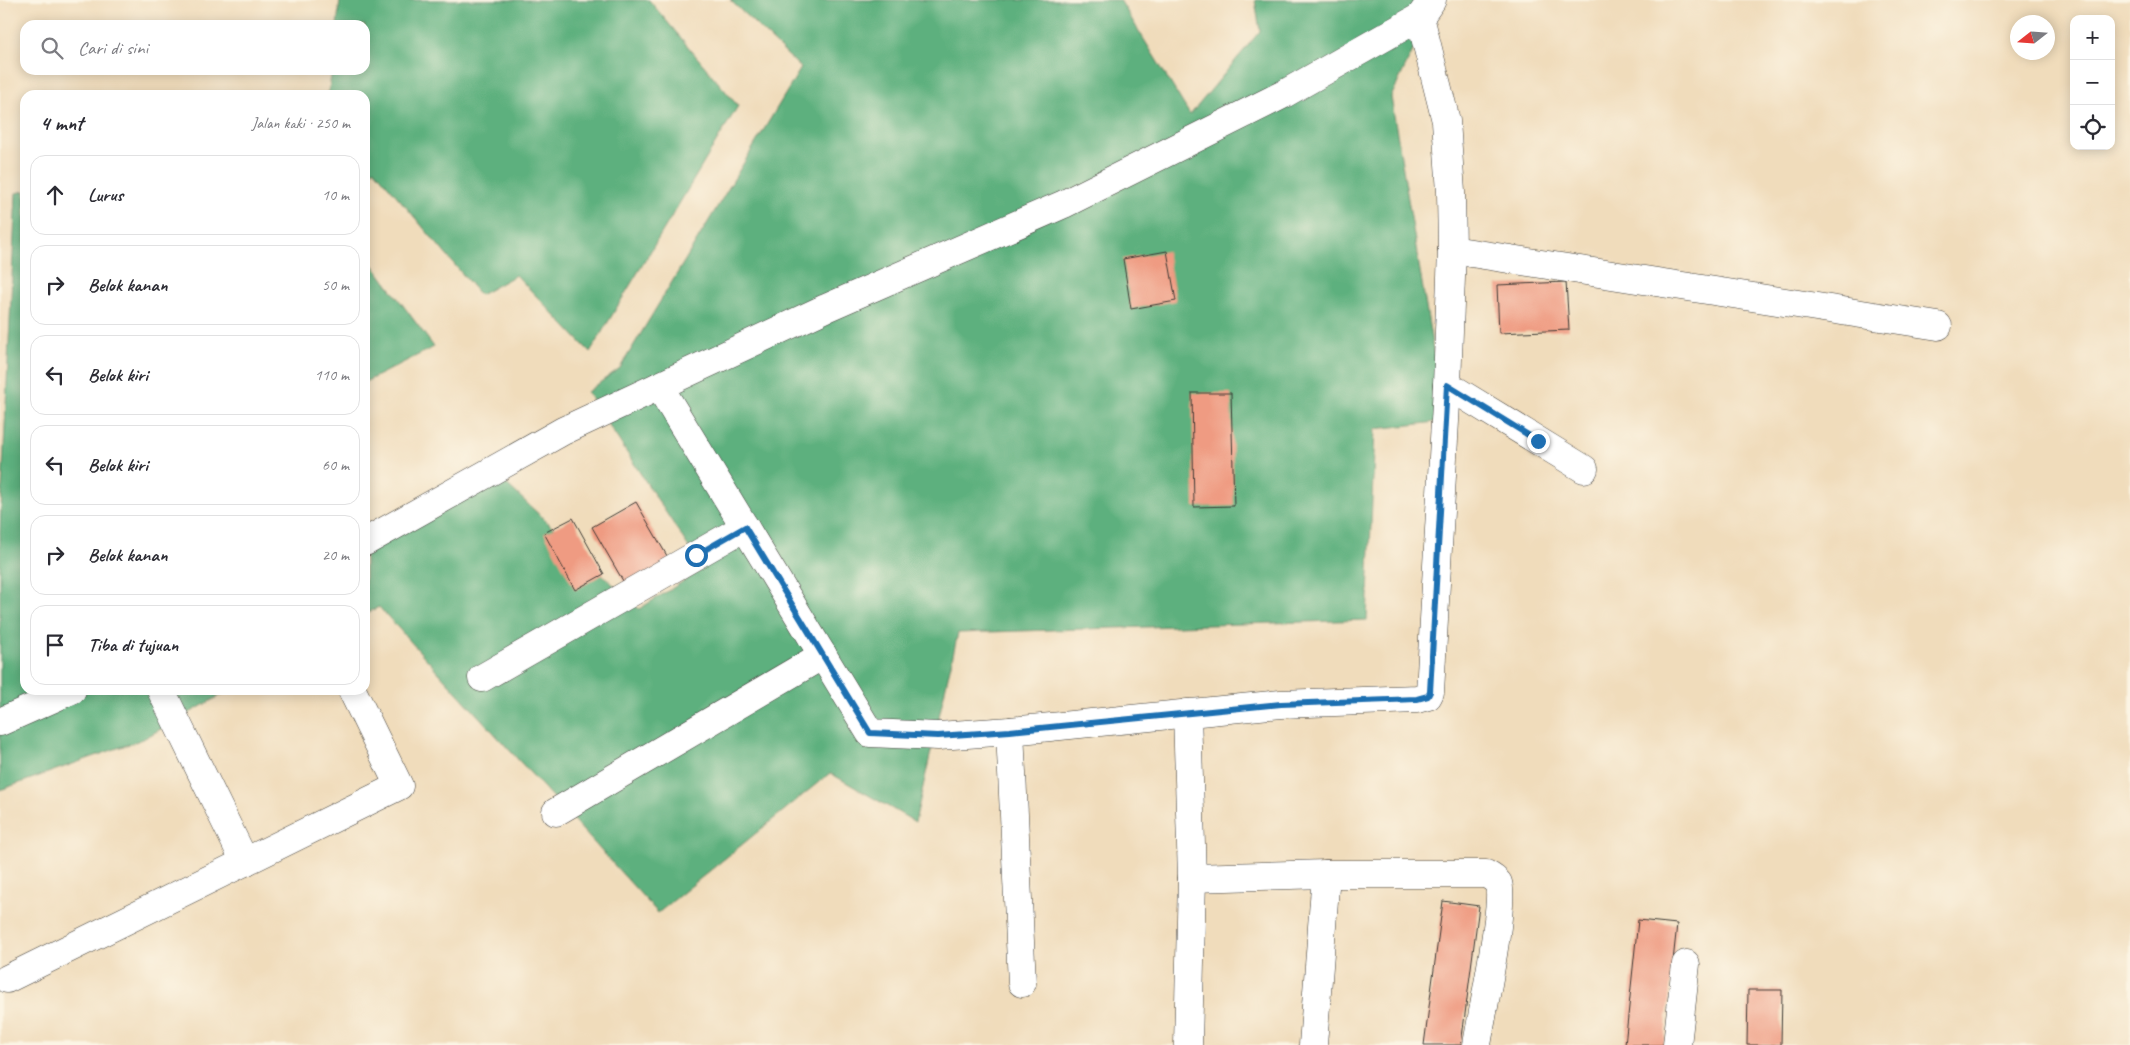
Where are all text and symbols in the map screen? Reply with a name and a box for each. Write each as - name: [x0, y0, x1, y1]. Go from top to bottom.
- north arrow: [2010, 15, 2055, 60]
- map controls: [2070, 15, 2115, 150]
- button: +: [2070, 15, 2115, 60]
- search box: [20, 20, 370, 75]
- icon: search: [38, 34, 66, 62]
- text: Cari di sini: [78, 36, 148, 60]
- button: −: [2070, 60, 2115, 105]
- button: locate: [2070, 105, 2115, 150]
- text: 4 mnt: [40, 110, 83, 136]
- text: Jalan kaki · 250 m: [252, 113, 350, 133]
- icon: ahead: [41, 181, 69, 209]
- text: Lurus: [88, 183, 123, 207]
- text: 10 m: [322, 185, 349, 205]
- icon: right: [41, 271, 69, 299]
- text: Belok kanan: [88, 273, 167, 297]
- text: 50 m: [322, 275, 349, 295]
- icon: left: [41, 361, 69, 389]
- text: Belok kiri: [88, 363, 148, 387]
- text: 110 m: [315, 365, 349, 385]
- route end: [1527, 430, 1550, 453]
- icon: left: [41, 451, 69, 479]
- text: Belok kiri: [88, 453, 148, 477]
- text: 60 m: [322, 455, 349, 475]
- icon: right: [41, 541, 69, 569]
- text: Belok kanan: [88, 543, 167, 567]
- route start: [685, 544, 708, 567]
- text: 20 m: [322, 545, 349, 565]
- icon: arrive: [41, 631, 69, 659]
- text: Tiba di tujuan: [88, 633, 178, 657]

